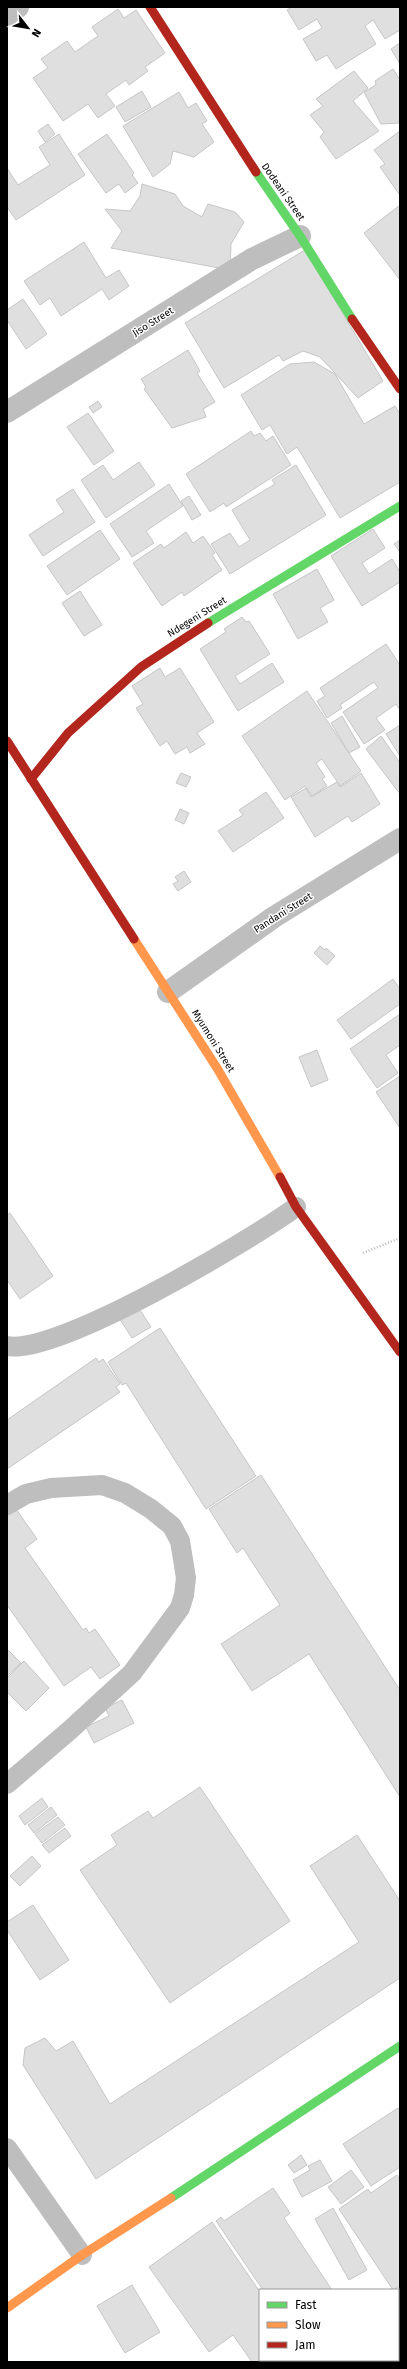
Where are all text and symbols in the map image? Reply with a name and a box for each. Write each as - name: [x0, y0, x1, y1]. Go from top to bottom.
- north arrow: [8, 8, 48, 48]
- text: N: [29, 26, 44, 39]
- street label: Dodeani Street: [259, 161, 307, 223]
- street label: Jiso Street: [130, 304, 176, 339]
- street label: Ndegeni Street: [165, 594, 229, 640]
- street label: Pandani Street: [252, 890, 315, 936]
- street label: Myumoni Street: [189, 1008, 237, 1075]
- legend: [259, 2289, 399, 2361]
- text: Fast: [295, 2298, 317, 2312]
- text: Slow: [295, 2318, 321, 2332]
- text: Jam: [295, 2338, 315, 2352]

